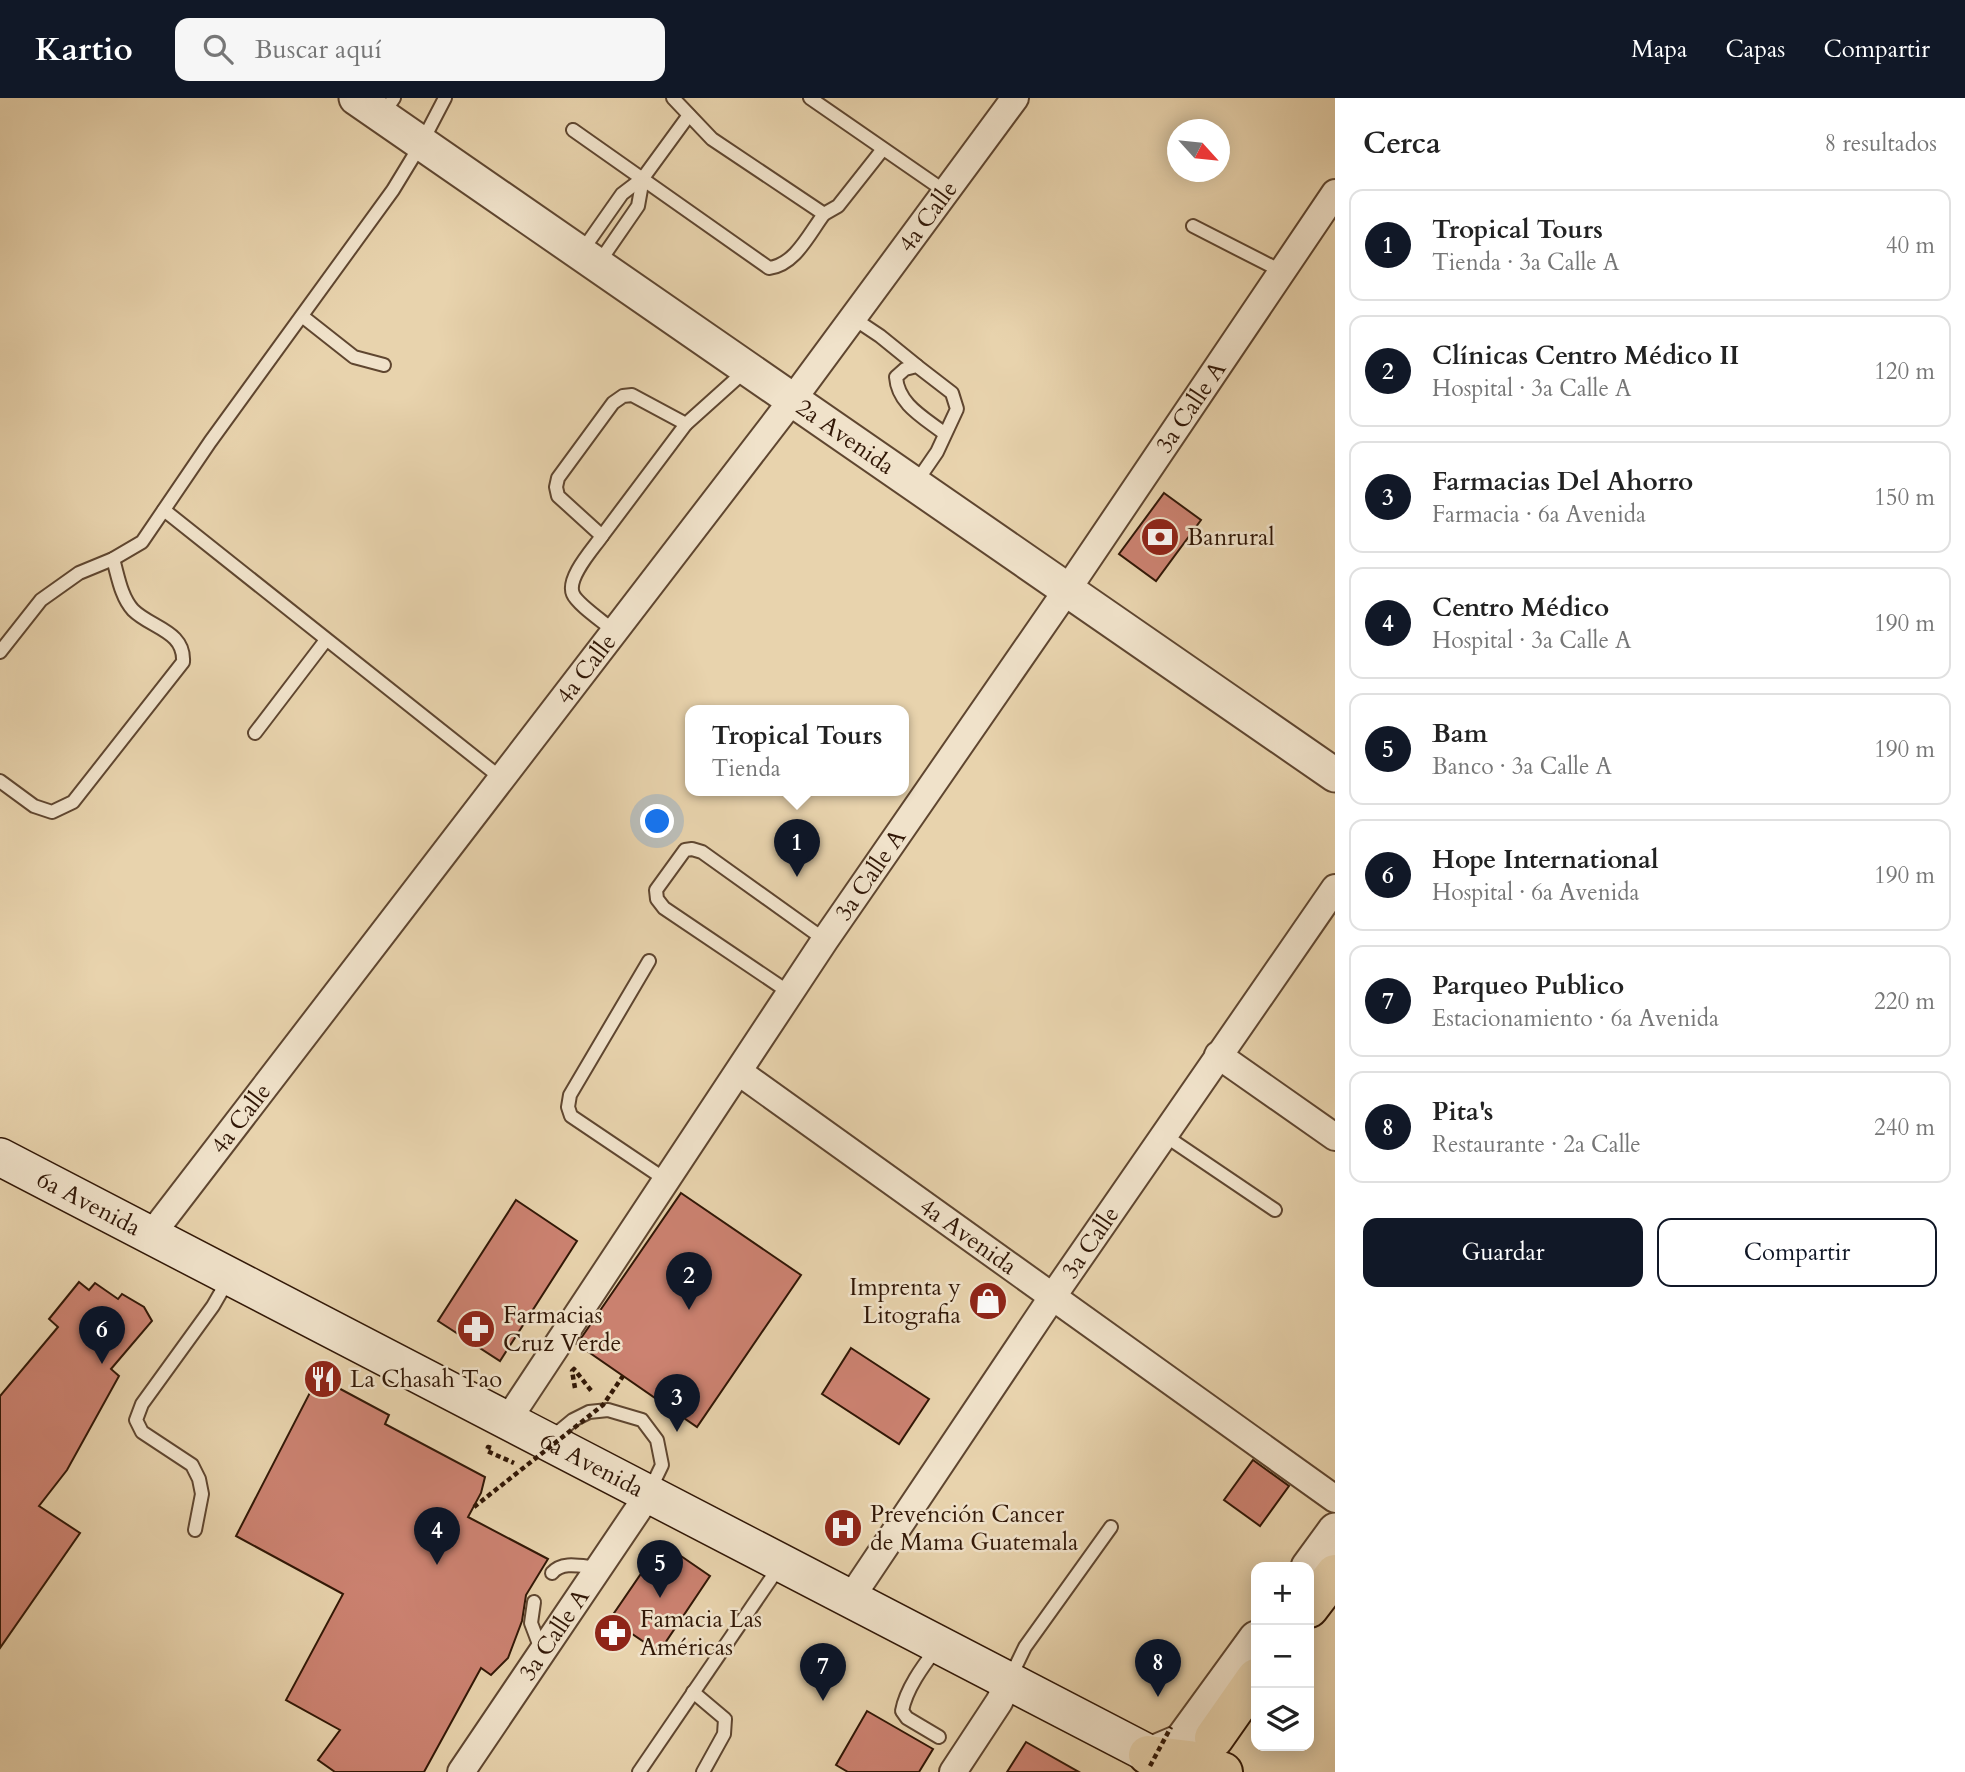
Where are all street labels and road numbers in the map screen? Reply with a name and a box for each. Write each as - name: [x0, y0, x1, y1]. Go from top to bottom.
- street label: 4a Calle: [890, 174, 965, 259]
- street label: 3a Calle A: [1148, 354, 1234, 459]
- street label: 2a Avenida: [790, 391, 902, 482]
- street label: 4a Calle: [548, 627, 624, 711]
- street label: 3a Calle A: [827, 822, 914, 927]
- street label: 4a Calle: [203, 1076, 278, 1161]
- street label: 6a Avenida: [31, 1162, 147, 1244]
- street label: 4a Avenida: [913, 1190, 1024, 1283]
- street label: 3a Calle: [1054, 1200, 1127, 1285]
- street label: 6a Avenida: [534, 1424, 650, 1505]
- street label: 3a Calle A: [511, 1581, 597, 1687]

